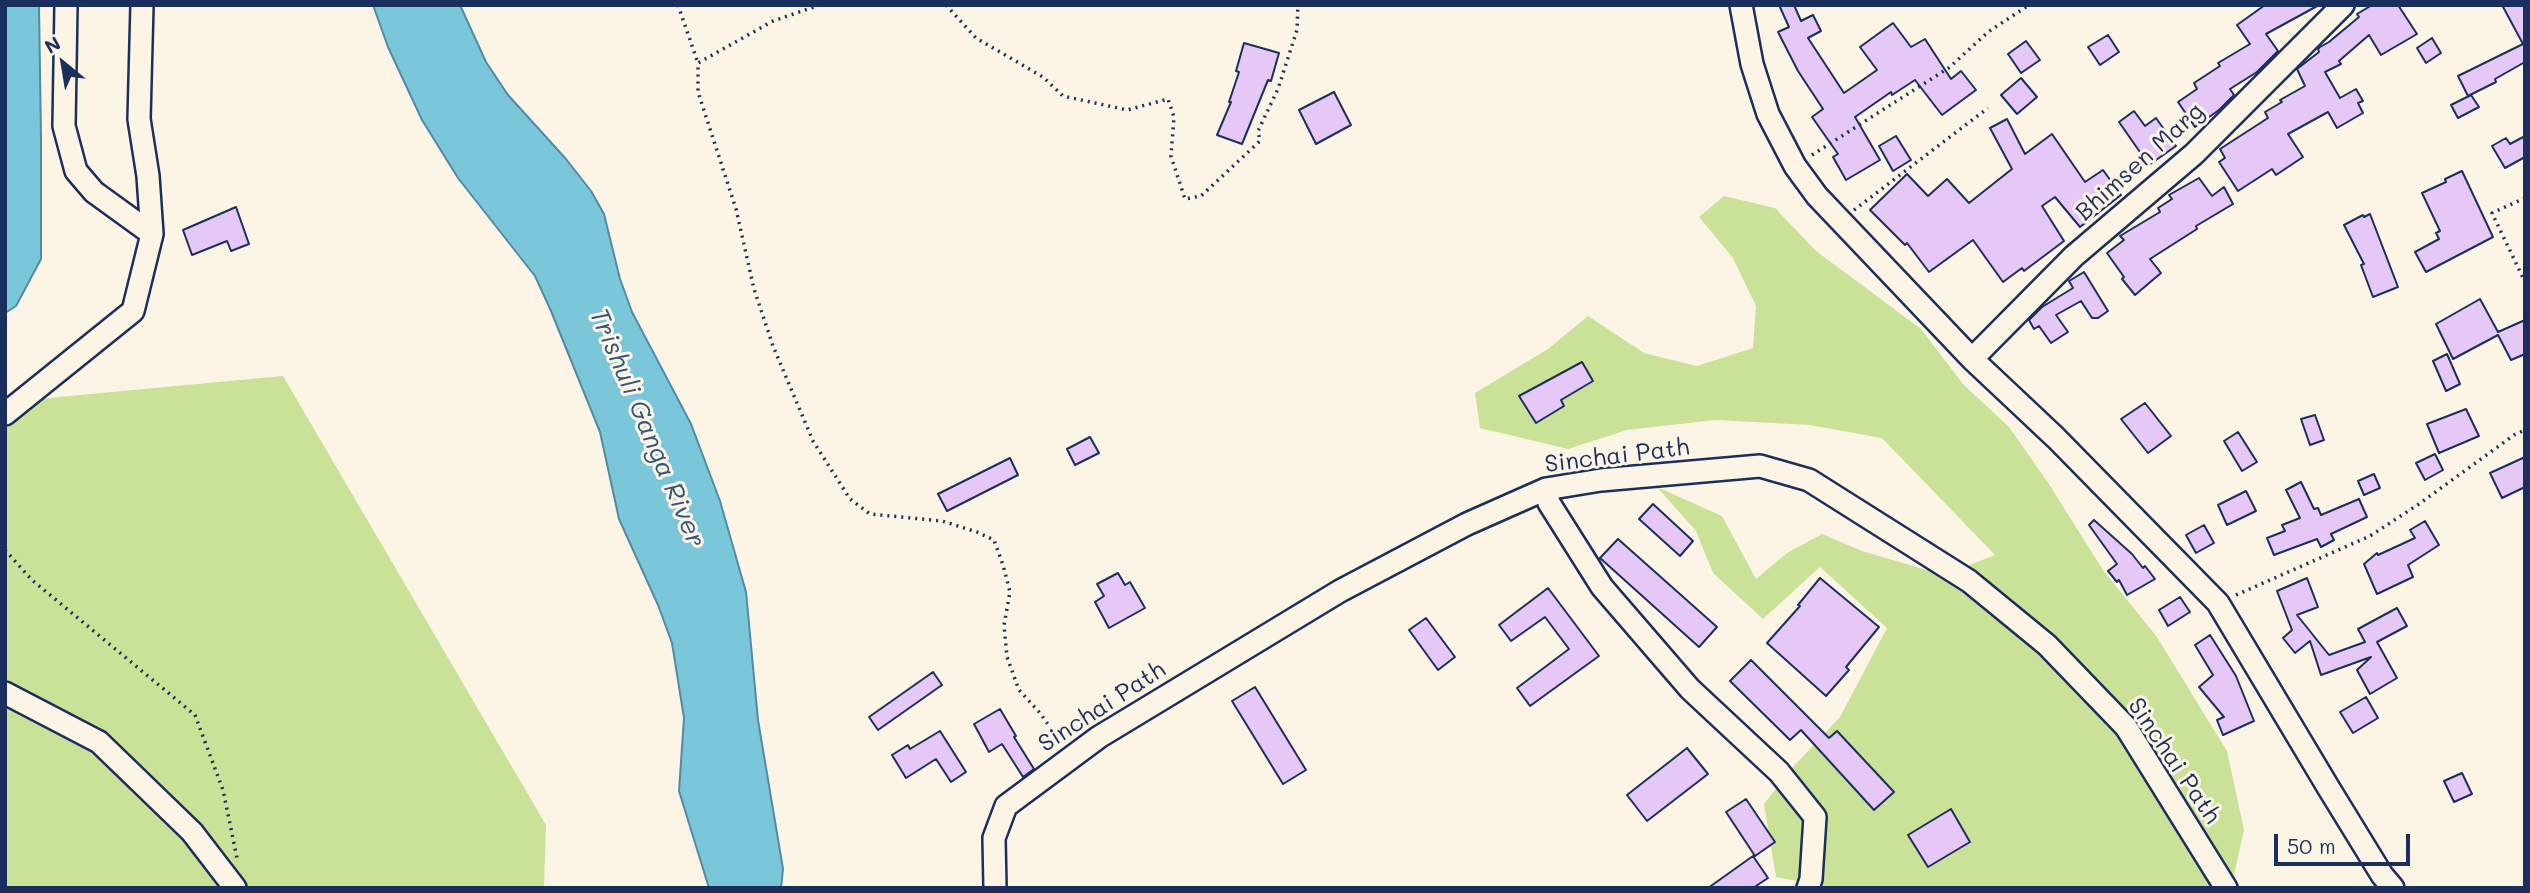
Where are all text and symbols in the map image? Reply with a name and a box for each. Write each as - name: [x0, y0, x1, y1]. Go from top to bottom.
- north arrow: [28, 28, 98, 98]
- text: N: [40, 30, 65, 59]
- street label: Bhimsen Marg: [2070, 97, 2210, 227]
- water label: Trishuli Ganga River: [582, 304, 712, 552]
- street label: Sinchai Path: [1543, 433, 1691, 479]
- street label: Sinchai Path: [1033, 655, 1171, 759]
- street label: Sinchai Path: [2121, 693, 2227, 829]
- scale bar: [2278, 820, 2414, 864]
- text: 50 m: [2287, 832, 2336, 859]

